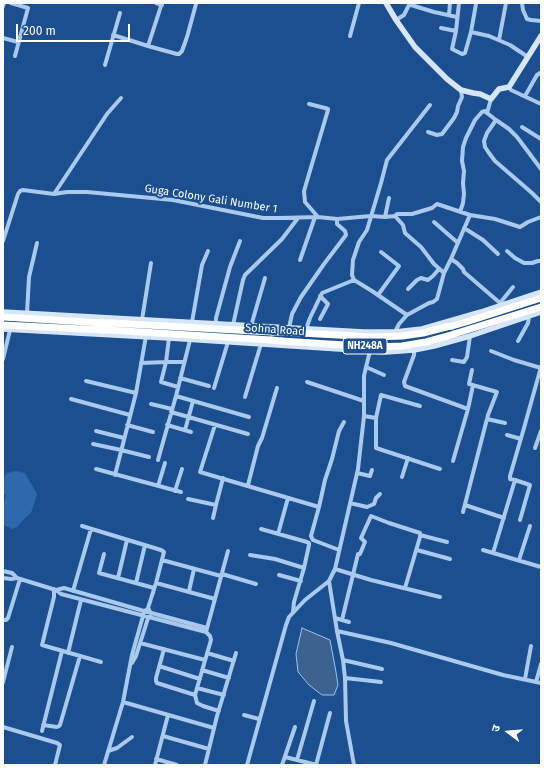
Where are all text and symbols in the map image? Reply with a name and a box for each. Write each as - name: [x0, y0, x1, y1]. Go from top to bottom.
- scale bar: [18, 16, 132, 42]
- text: 200 m: [23, 24, 56, 38]
- street label: Guga Colony Gali Number 1: [144, 182, 278, 216]
- street label: Sohna Road: [245, 321, 305, 339]
- road number: NH248A: [343, 338, 387, 354]
- north arrow: [488, 712, 528, 752]
- text: उ: [489, 724, 503, 733]

